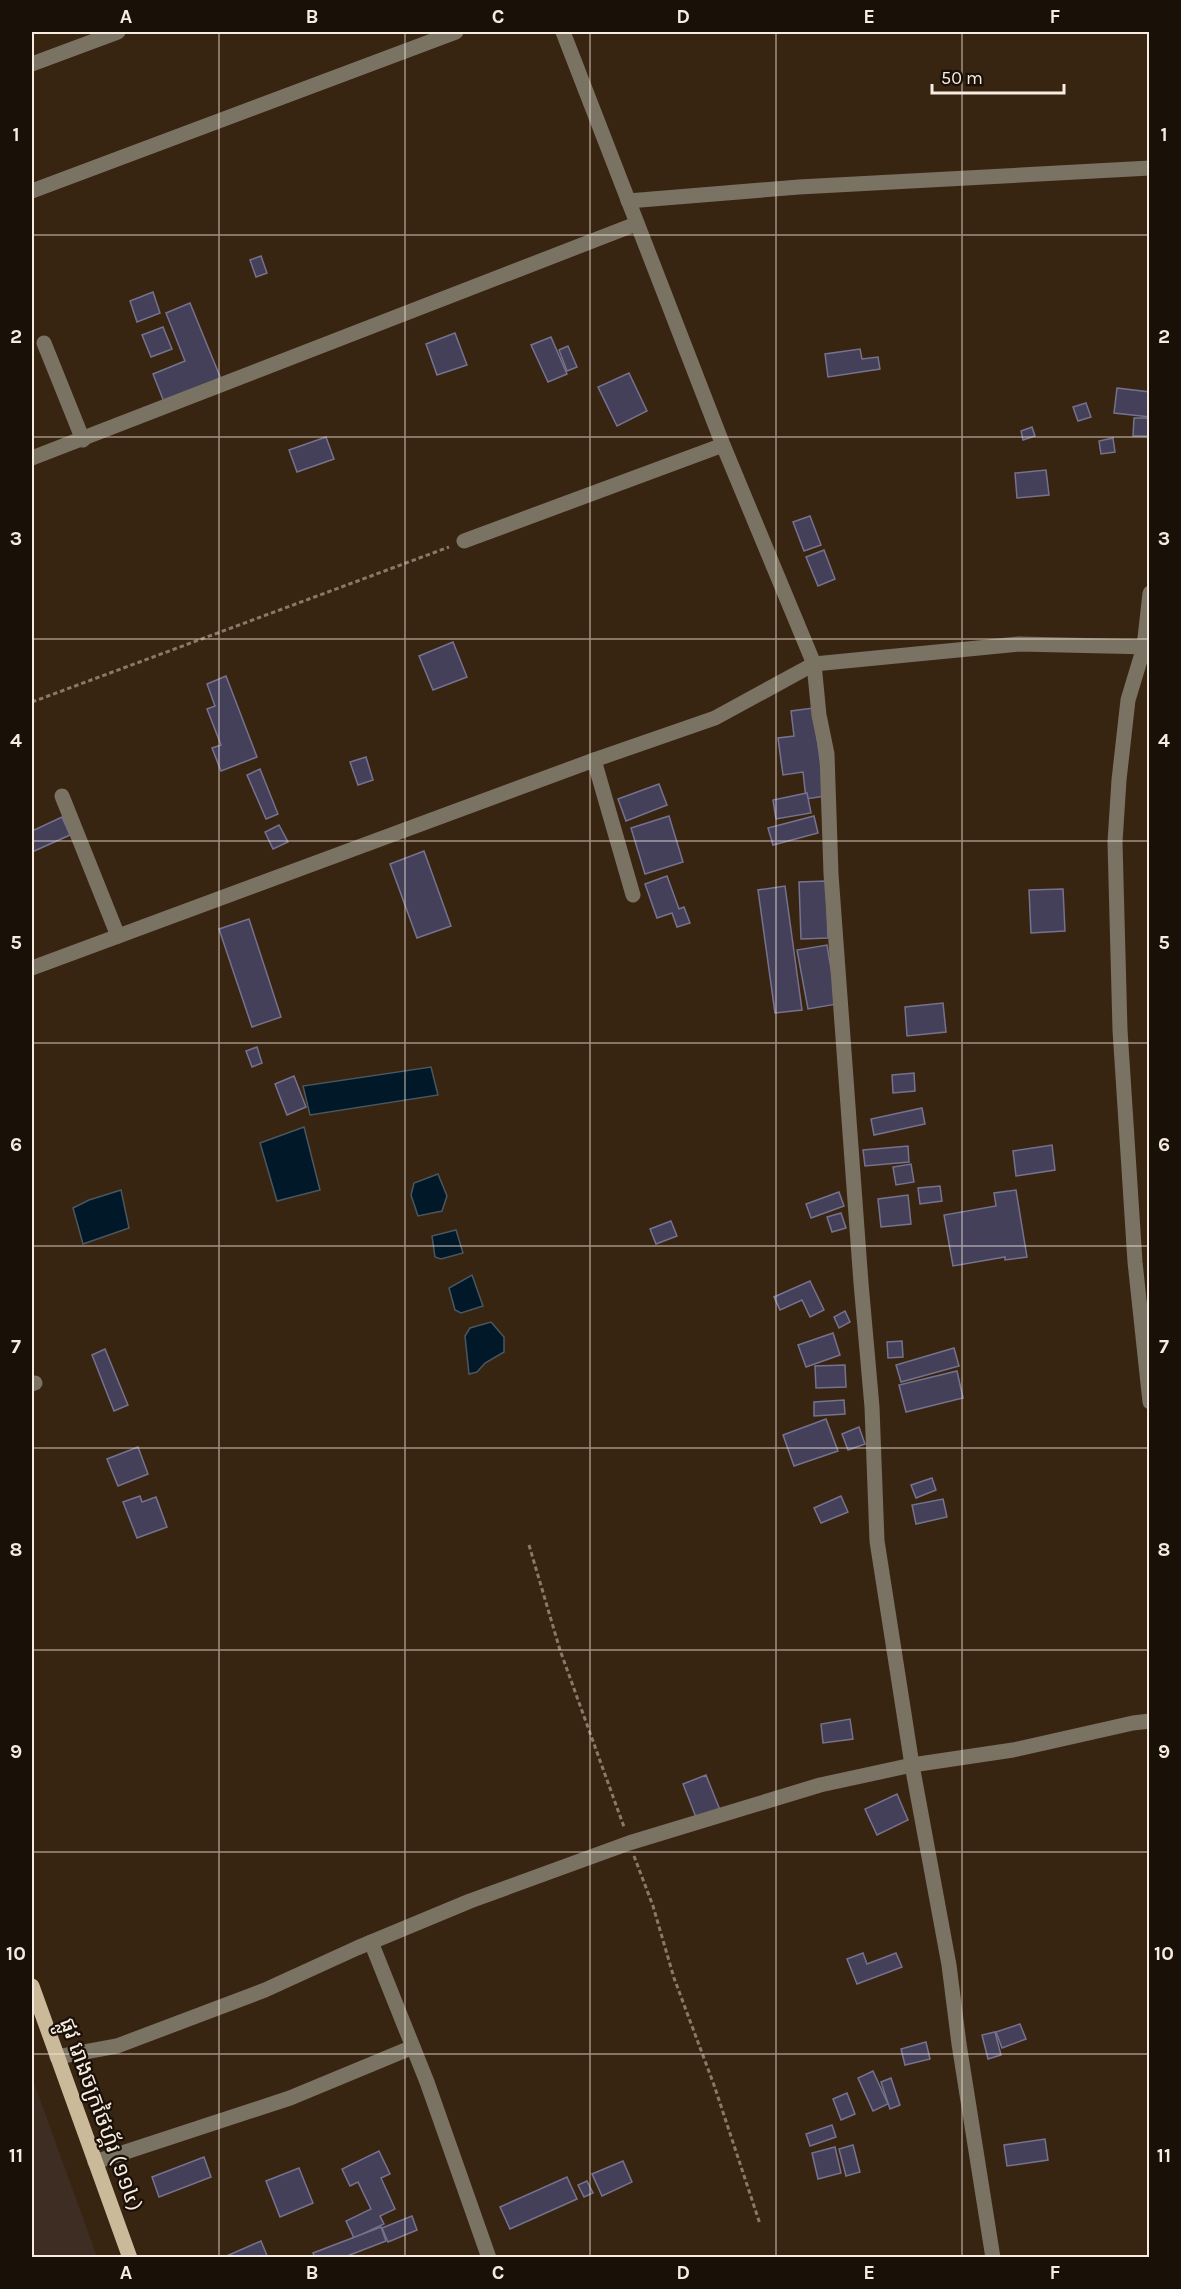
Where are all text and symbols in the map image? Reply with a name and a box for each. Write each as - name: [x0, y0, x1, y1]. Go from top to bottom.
- text: A: [120, 5, 133, 28]
- text: B: [306, 5, 318, 28]
- text: C: [492, 5, 504, 28]
- text: D: [676, 5, 690, 28]
- text: E: [863, 5, 875, 28]
- text: F: [1050, 5, 1061, 28]
- scale bar: [932, 57, 1064, 95]
- text: 50 m: [941, 67, 983, 89]
- text: 1: [12, 123, 20, 146]
- text: 1: [1160, 123, 1168, 146]
- text: 2: [10, 325, 22, 348]
- text: 2: [1158, 325, 1170, 348]
- text: 3: [10, 527, 22, 550]
- text: 3: [1158, 527, 1170, 550]
- text: 4: [10, 729, 22, 752]
- text: 4: [1158, 729, 1170, 752]
- text: 5: [10, 931, 22, 954]
- text: 5: [1158, 931, 1170, 954]
- text: 6: [10, 1133, 22, 1156]
- text: 6: [1158, 1133, 1170, 1156]
- text: 7: [11, 1335, 21, 1358]
- text: 7: [1159, 1335, 1169, 1358]
- text: 8: [10, 1538, 22, 1561]
- text: 8: [1158, 1538, 1170, 1561]
- text: 9: [10, 1740, 22, 1763]
- text: 9: [1158, 1740, 1170, 1763]
- text: 10: [6, 1942, 26, 1965]
- text: 10: [1154, 1942, 1174, 1965]
- street label: ផ្លូវ រោងចក្រថៃហ្គ័រ (១១៤): [48, 2014, 149, 2217]
- text: 11: [9, 2144, 23, 2167]
- text: 11: [1157, 2144, 1171, 2167]
- text: A: [120, 2261, 133, 2284]
- text: B: [306, 2261, 318, 2284]
- text: C: [492, 2261, 504, 2284]
- text: D: [676, 2261, 690, 2284]
- text: E: [863, 2261, 875, 2284]
- text: F: [1050, 2261, 1061, 2284]

